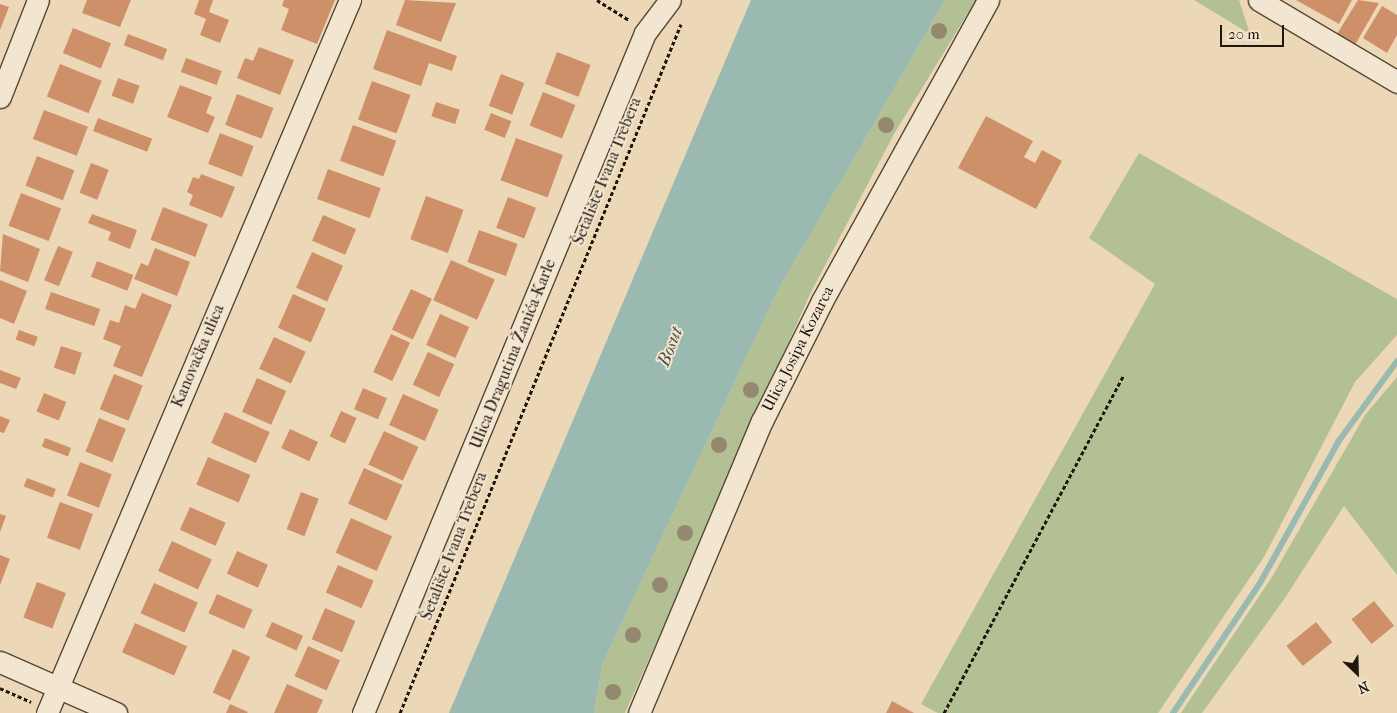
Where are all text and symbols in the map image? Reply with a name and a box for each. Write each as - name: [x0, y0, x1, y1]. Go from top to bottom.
- scale bar: [1222, 15, 1286, 47]
- text: 20 m: [1228, 25, 1260, 43]
- street label: Šetalište Ivana Trebera: [569, 94, 645, 248]
- street label: Ulica Dragutina Žanića-Karle: [466, 256, 560, 452]
- street label: Ulica Josipa Kozarca: [758, 283, 838, 415]
- street label: Kanovačka ulica: [168, 302, 228, 410]
- water label: Bosut: [654, 324, 688, 370]
- street label: Šetalište Ivana Trebera: [417, 469, 491, 623]
- north arrow: [1332, 648, 1382, 698]
- text: N: [1355, 677, 1372, 697]

